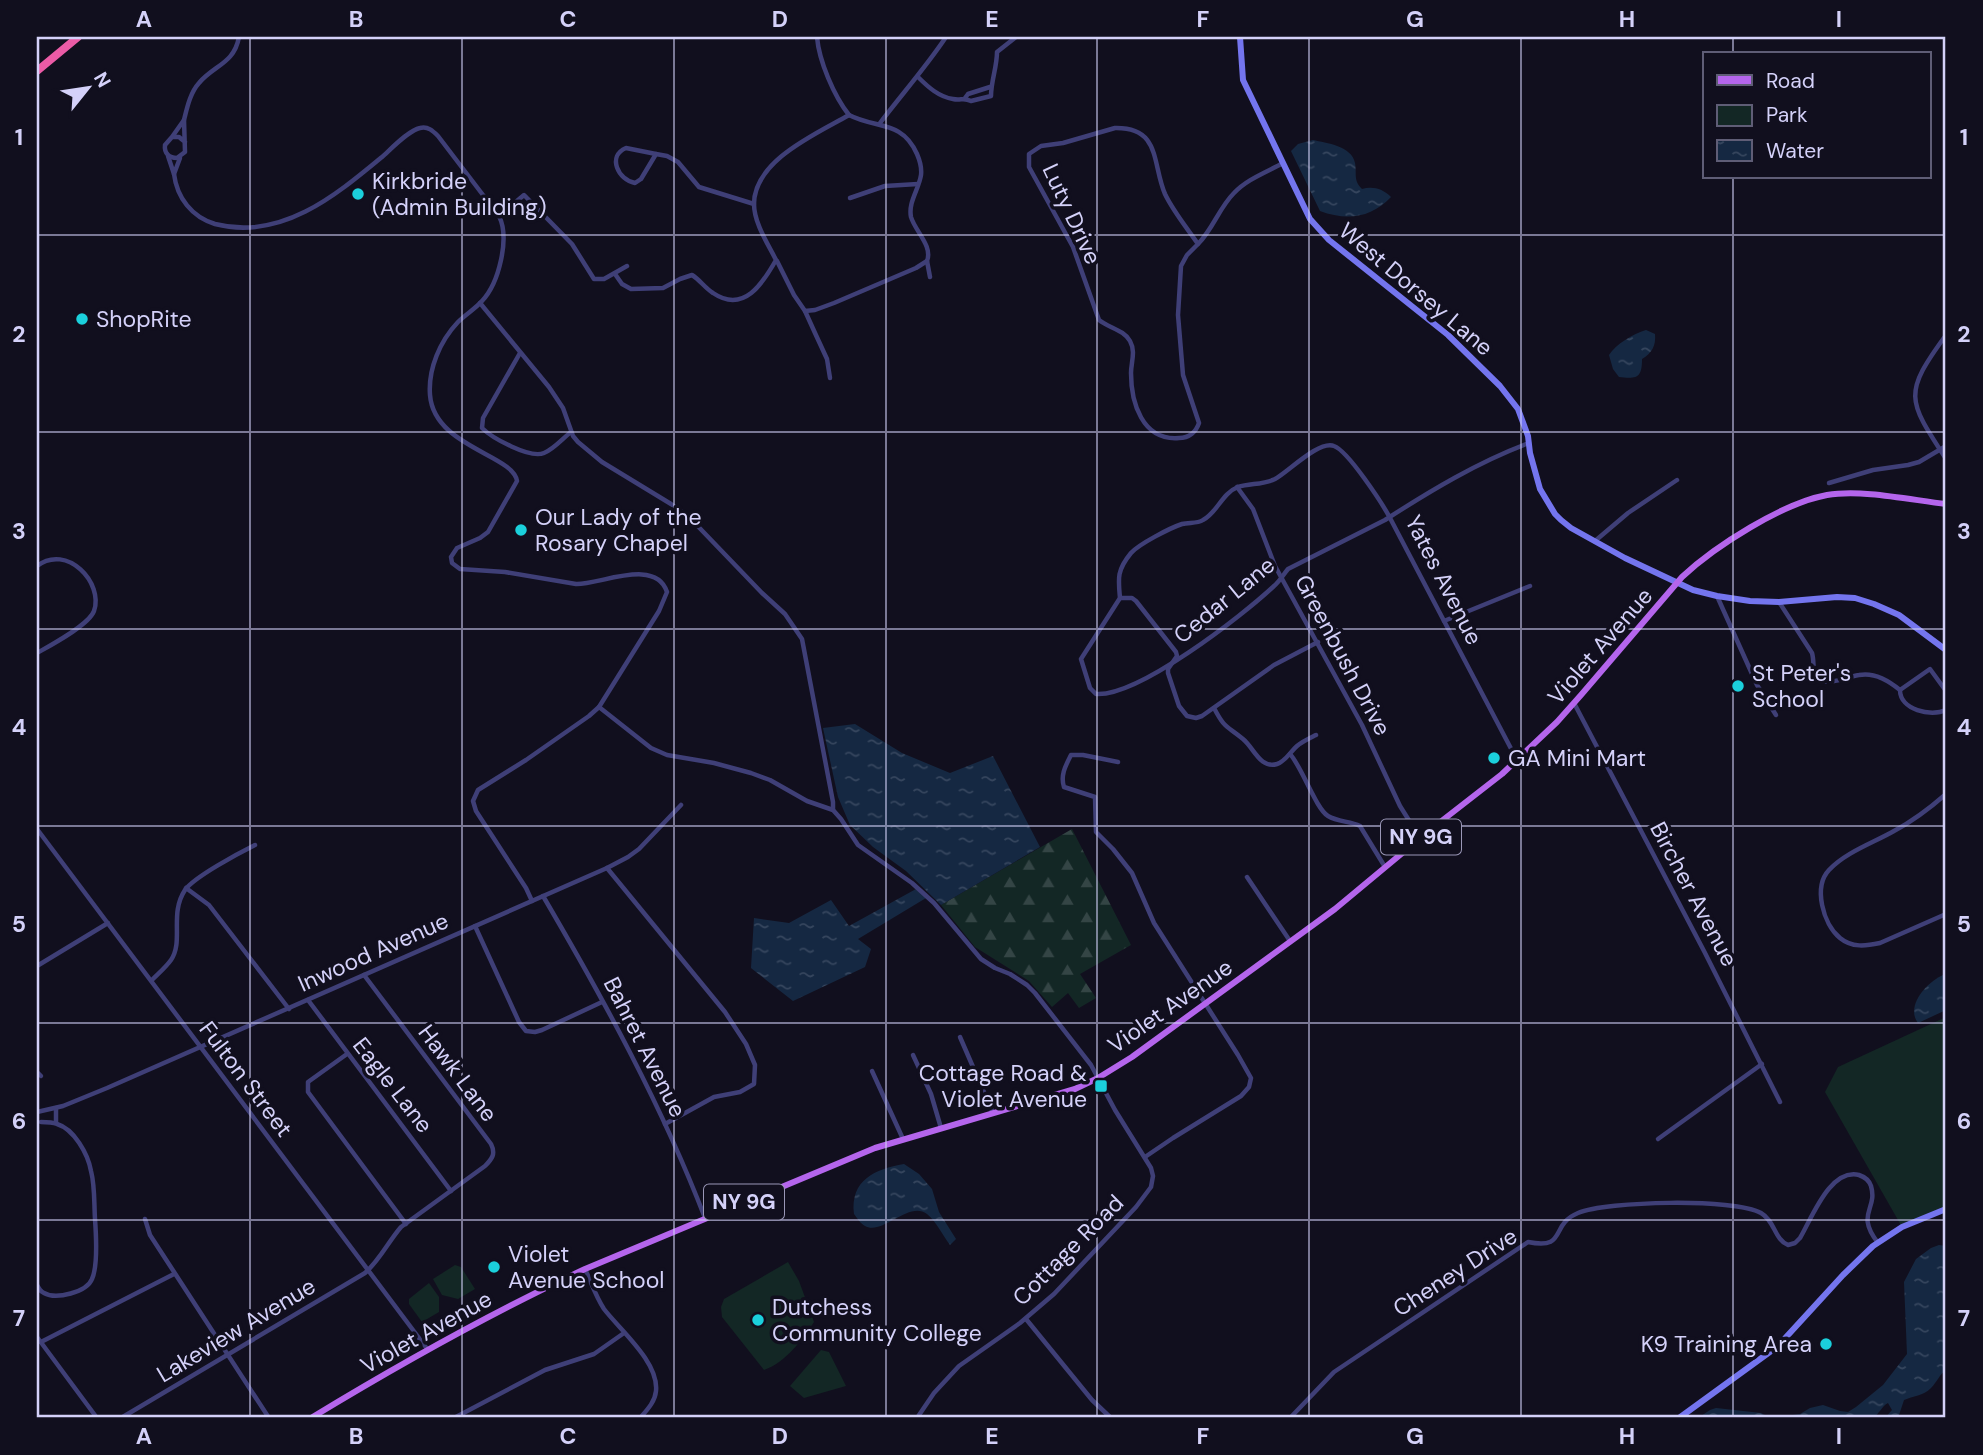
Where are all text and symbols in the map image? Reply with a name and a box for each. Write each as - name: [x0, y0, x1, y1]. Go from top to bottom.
- text: A: [136, 4, 152, 34]
- text: B: [349, 4, 363, 34]
- text: C: [560, 4, 576, 34]
- text: D: [772, 4, 788, 34]
- text: E: [985, 4, 999, 34]
- text: F: [1197, 4, 1210, 34]
- text: G: [1406, 4, 1424, 34]
- text: H: [1619, 4, 1635, 34]
- text: I: [1836, 4, 1842, 34]
- north arrow: [52, 52, 122, 122]
- legend: [1703, 52, 1930, 178]
- text: N: [88, 67, 117, 92]
- text: Road: [1766, 67, 1815, 95]
- text: Park: [1766, 101, 1808, 129]
- text: 1: [15, 122, 23, 152]
- text: 1: [1960, 122, 1968, 152]
- text: Water: [1766, 137, 1824, 165]
- street label: Luty Drive: [1036, 159, 1108, 269]
- place label: Kirkbride (Admin Building): [372, 166, 546, 222]
- marker: Kirkbride (Admin Building): [350, 186, 366, 202]
- street label: West Dorsey Lane: [1333, 216, 1499, 362]
- place label: ShopRite: [96, 304, 192, 334]
- marker: ShopRite: [74, 311, 90, 327]
- text: 2: [12, 319, 26, 349]
- text: 2: [1957, 319, 1971, 349]
- place label: Our Lady of the Rosary Chapel: [535, 502, 701, 558]
- street label: Yates Avenue: [1399, 510, 1489, 650]
- text: 3: [12, 516, 26, 546]
- text: 3: [1957, 516, 1971, 546]
- marker: Our Lady of the Rosary Chapel: [513, 522, 529, 538]
- street label: Cedar Lane: [1167, 550, 1281, 650]
- street label: Greenbush Drive: [1288, 569, 1398, 741]
- street label: Violet Avenue: [1541, 581, 1659, 711]
- place label: St Peter's School: [1752, 658, 1851, 714]
- marker: St Peter's School: [1730, 678, 1746, 694]
- text: 4: [12, 712, 27, 742]
- text: 4: [1957, 712, 1972, 742]
- place label: GA Mini Mart: [1508, 743, 1646, 773]
- marker: GA Mini Mart: [1486, 750, 1502, 766]
- street label: Bircher Avenue: [1643, 816, 1745, 972]
- road number: NY 9G: [1381, 820, 1461, 854]
- street label: Inwood Avenue: [293, 905, 453, 999]
- text: 5: [12, 909, 26, 939]
- text: 5: [1957, 909, 1971, 939]
- street label: Violet Avenue: [1102, 952, 1238, 1060]
- street label: Bahret Avenue: [597, 972, 693, 1122]
- street label: Fulton Street: [193, 1015, 299, 1143]
- street label: Hawk Lane: [412, 1018, 504, 1128]
- street label: Eagle Lane: [346, 1031, 440, 1139]
- place label: Cottage Road & Violet Avenue: [919, 1058, 1087, 1114]
- marker: Cottage Road & Violet Avenue: [1093, 1078, 1109, 1094]
- text: 6: [12, 1106, 26, 1136]
- text: 6: [1957, 1106, 1971, 1136]
- road number: NY 9G: [704, 1184, 784, 1220]
- street label: Cottage Road: [1006, 1188, 1130, 1312]
- street label: Cheney Drive: [1387, 1221, 1523, 1323]
- place label: Violet Avenue School: [508, 1239, 664, 1295]
- marker: Violet Avenue School: [486, 1259, 502, 1275]
- street label: Lakeview Avenue: [151, 1271, 321, 1389]
- street label: Violet Avenue: [355, 1284, 497, 1380]
- place label: Dutchess Community College: [772, 1292, 982, 1348]
- text: 7: [13, 1303, 25, 1333]
- text: 7: [1958, 1303, 1970, 1333]
- marker: Dutchess Community College: [750, 1312, 766, 1328]
- place label: K9 Training Area: [1641, 1329, 1812, 1359]
- marker: K9 Training Area: [1818, 1336, 1834, 1352]
- text: A: [136, 1421, 152, 1451]
- text: B: [349, 1421, 363, 1451]
- text: C: [560, 1421, 576, 1451]
- text: D: [772, 1421, 788, 1451]
- text: E: [985, 1421, 999, 1451]
- text: F: [1197, 1421, 1210, 1451]
- text: G: [1406, 1421, 1424, 1451]
- text: H: [1619, 1421, 1635, 1451]
- text: I: [1836, 1421, 1842, 1451]

